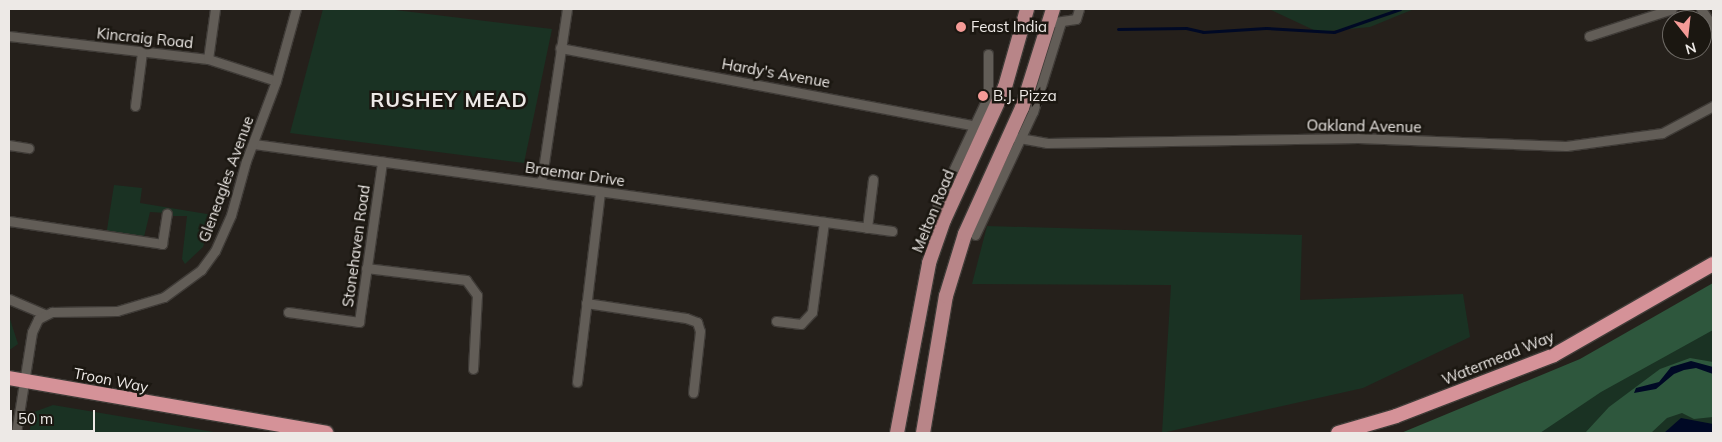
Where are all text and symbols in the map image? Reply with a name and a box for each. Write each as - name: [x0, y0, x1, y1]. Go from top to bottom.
- north arrow: [1662, 10, 1712, 60]
- place label: Feast India: [971, 18, 1047, 36]
- marker: Feast India: [955, 21, 967, 33]
- street label: Kincraig Road: [96, 24, 194, 52]
- text: N: [1683, 38, 1698, 59]
- street label: Hardy's Avenue: [720, 55, 832, 91]
- district label: RUSHEY MEAD: [369, 87, 529, 111]
- place label: B.J. Pizza: [993, 87, 1057, 105]
- marker: B.J. Pizza: [977, 90, 989, 102]
- street label: Gleneagles Avenue: [195, 113, 257, 245]
- street label: Oakland Avenue: [1306, 116, 1422, 136]
- street label: Braemar Drive: [524, 158, 626, 190]
- street label: Melton Road: [908, 167, 958, 255]
- street label: Stonehaven Road: [339, 184, 373, 308]
- street label: Watermead Way: [1439, 327, 1557, 389]
- street label: Troon Way: [72, 364, 150, 396]
- scale bar: [12, 400, 98, 432]
- text: 50 m: [18, 409, 53, 428]

